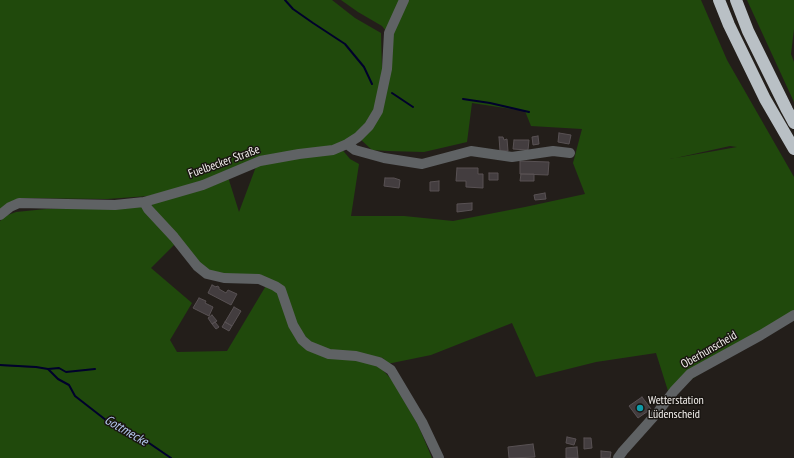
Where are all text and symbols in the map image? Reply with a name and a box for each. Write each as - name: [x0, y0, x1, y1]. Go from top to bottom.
- street label: Fuelbecker Straße: [186, 142, 262, 182]
- street label: Oberhunscheid: [678, 328, 740, 372]
- place label: Wetterstation Lüdenscheid: [648, 394, 704, 422]
- marker: Wetterstation Lüdenscheid: [635, 403, 645, 413]
- water label: Gottmecke: [101, 412, 151, 450]

